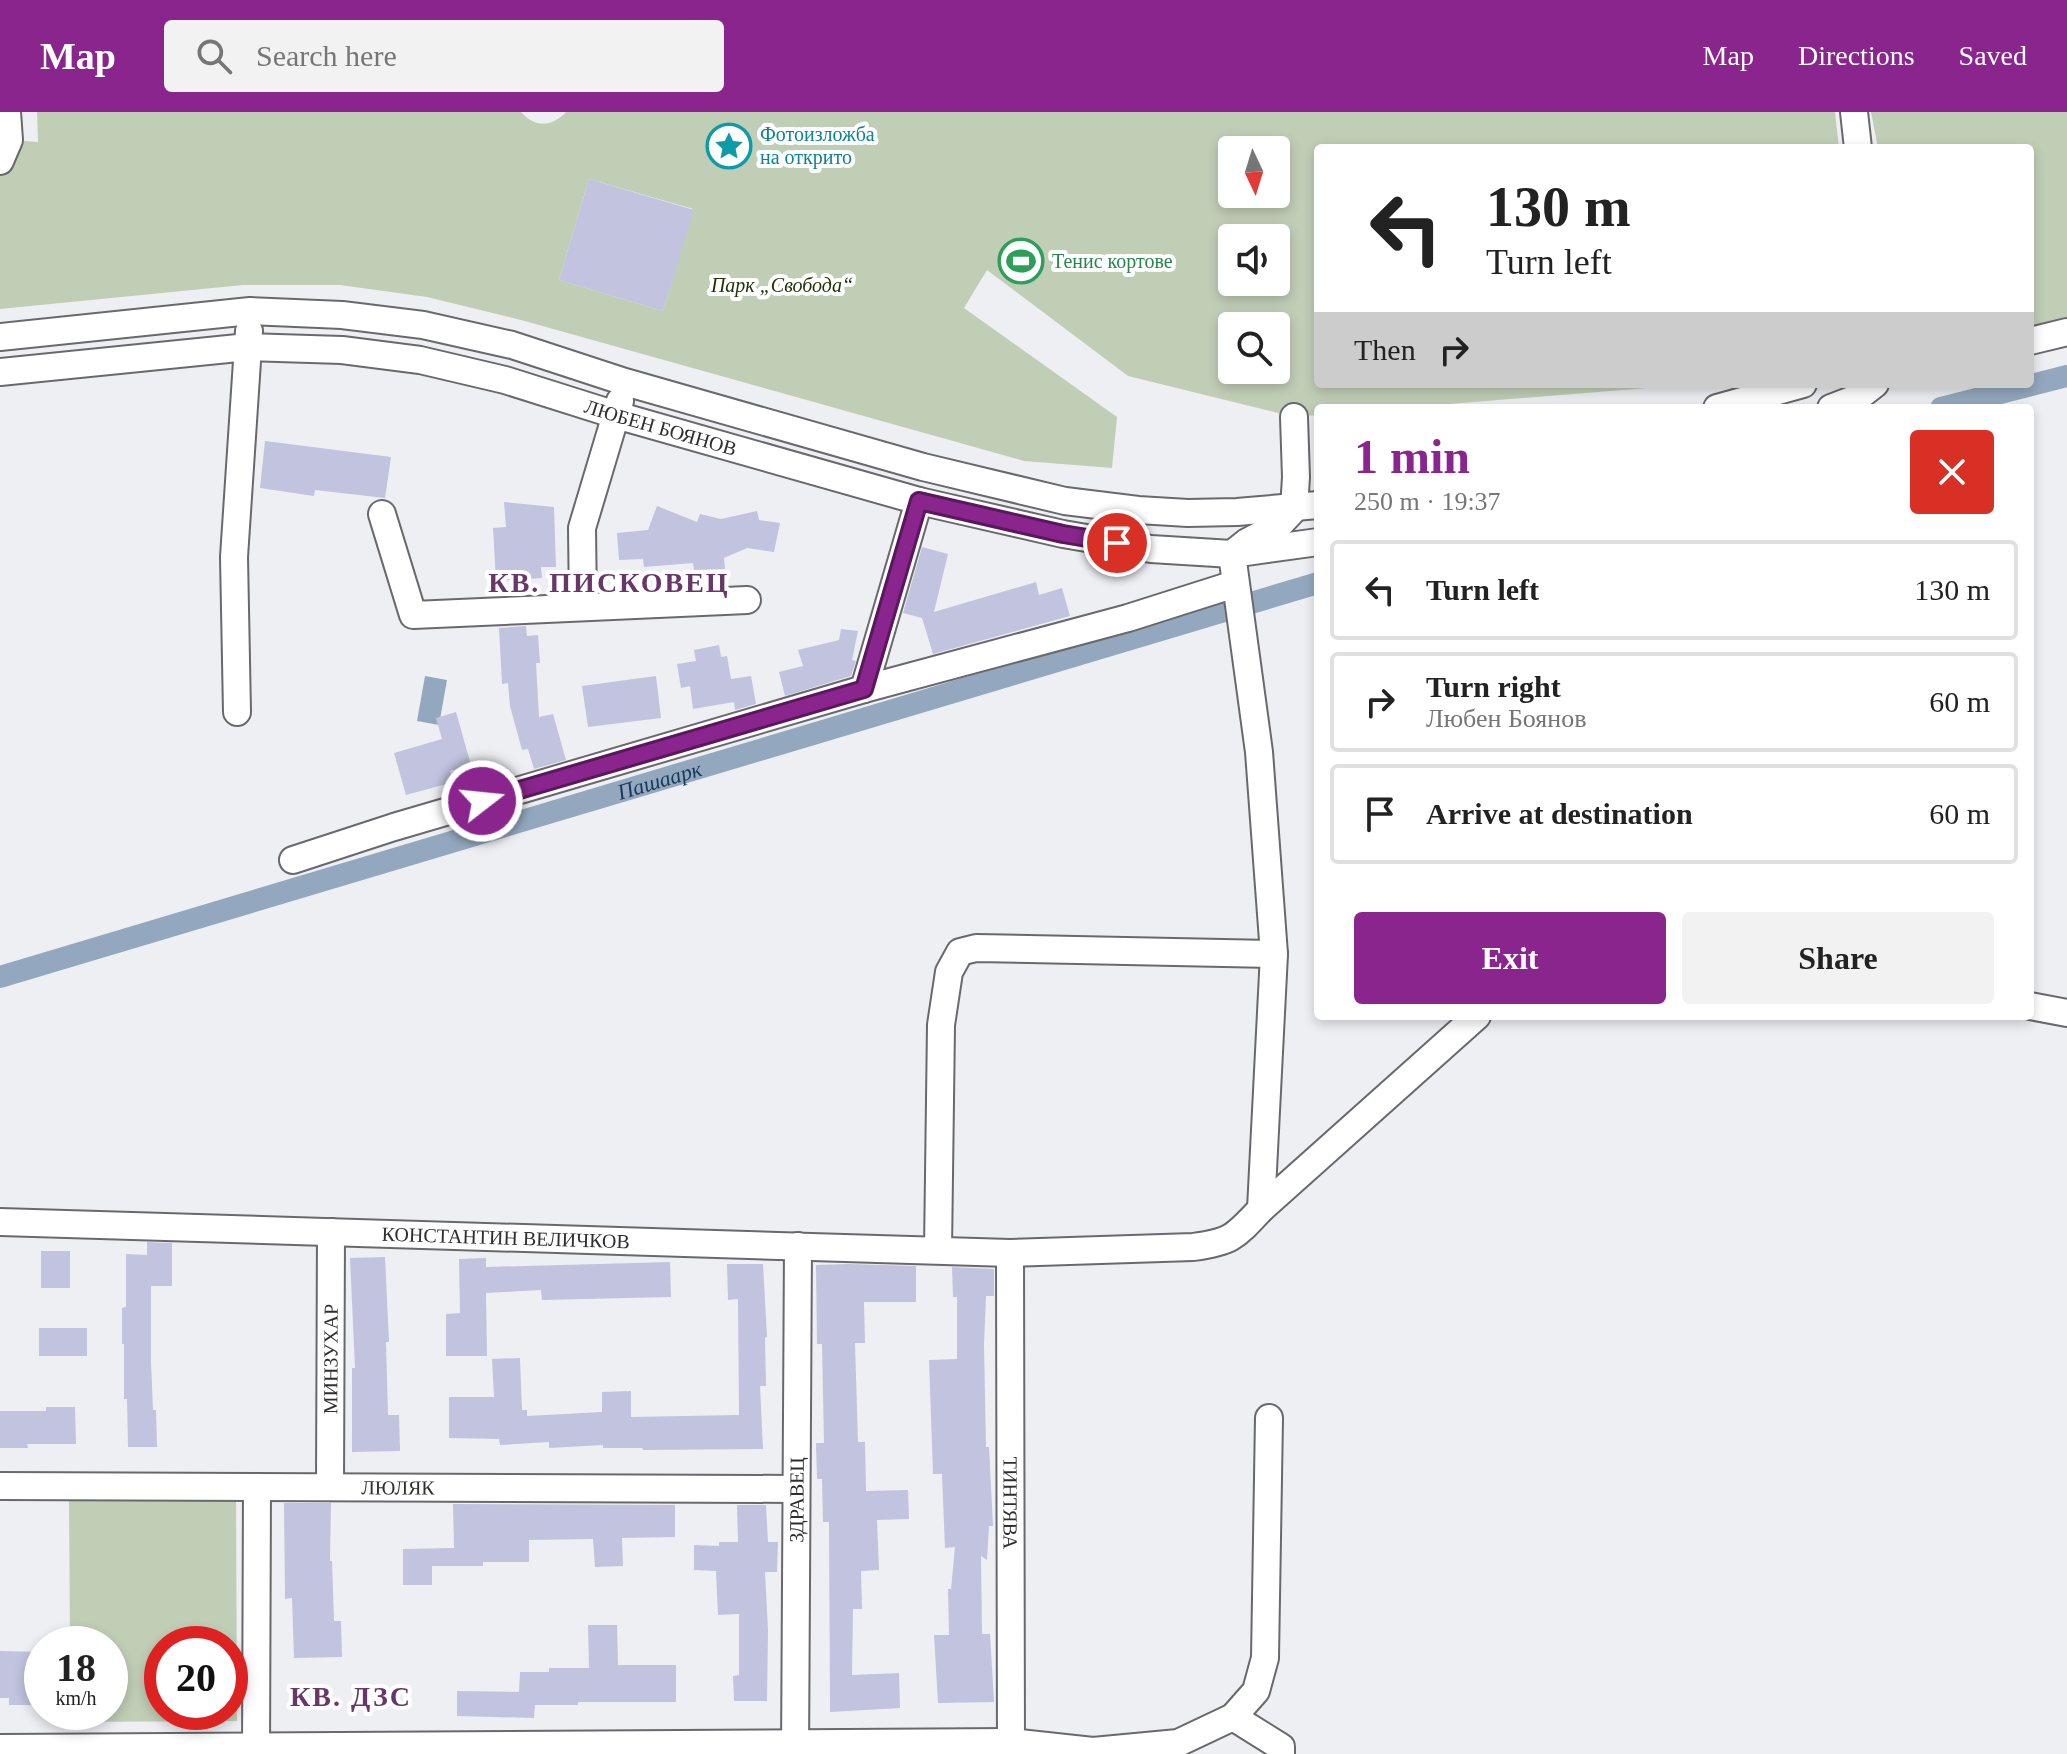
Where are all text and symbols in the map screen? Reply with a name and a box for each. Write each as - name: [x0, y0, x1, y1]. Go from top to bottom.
- search box: [164, 20, 724, 92]
- icon: search: [192, 34, 236, 78]
- text: Map: [40, 35, 116, 77]
- text: Search here: [256, 39, 397, 72]
- text: Map: [1703, 40, 1754, 71]
- text: Directions: [1798, 40, 1915, 71]
- text: Saved: [1959, 40, 2027, 71]
- place icon: Фотоизложба на открито: [705, 122, 753, 170]
- place label: Фотоизложба на открито: [760, 123, 875, 169]
- north arrow: [1218, 136, 1290, 208]
- map controls: [1218, 136, 1290, 384]
- icon: left: [1354, 176, 1458, 280]
- text: 130 m: [1486, 176, 1631, 238]
- button: sound: [1218, 224, 1290, 296]
- sports icon: Тенис кортове: [997, 237, 1045, 285]
- text: Turn left: [1486, 242, 1612, 282]
- place label: Тенис кортове: [1052, 250, 1173, 273]
- park label: Парк „Свобода“: [710, 274, 853, 297]
- button: search: [1218, 312, 1290, 384]
- icon: right: [1432, 328, 1476, 372]
- text: Then: [1354, 333, 1416, 366]
- street label: ЛЮБЕН БОЯНОВ: [582, 395, 739, 460]
- text: 1 min: [1354, 430, 1470, 483]
- button: close: [1910, 430, 1994, 514]
- text: 250 m · 19:37: [1354, 487, 1501, 516]
- pin: [1083, 509, 1151, 577]
- icon: arrive: [1095, 521, 1139, 565]
- district label: КВ. ПИСКОВЕЦ: [488, 567, 730, 598]
- icon: left: [1358, 568, 1402, 612]
- text: Turn left: [1426, 573, 1539, 606]
- text: 130 m: [1914, 573, 1990, 606]
- text: Turn right: [1426, 670, 1561, 703]
- icon: right: [1358, 680, 1402, 724]
- text: 60 m: [1929, 685, 1990, 718]
- text: Любен Боянов: [1426, 704, 1586, 733]
- water label: Пашаарк: [613, 756, 705, 805]
- position arrow: [440, 759, 524, 843]
- icon: arrive: [1358, 792, 1402, 836]
- text: Arrive at destination: [1426, 797, 1693, 830]
- text: 60 m: [1929, 797, 1990, 830]
- button: Exit: [1354, 912, 1666, 1004]
- button: Share: [1682, 912, 1994, 1004]
- street label: КОНСТАНТИН ВЕЛИЧКОВ: [381, 1223, 630, 1252]
- street label: МИНЗУХАР: [319, 1304, 342, 1414]
- street label: ЗДРАВЕЦ: [785, 1457, 809, 1543]
- street label: ТИНТЯВА: [999, 1457, 1022, 1550]
- street label: ЛЮЛЯК: [361, 1476, 435, 1499]
- speed limit sign: 20: [144, 1626, 248, 1730]
- text: 18: [56, 1645, 96, 1690]
- district label: КВ. ДЗС: [290, 1681, 412, 1712]
- text: km/h: [55, 1687, 97, 1709]

